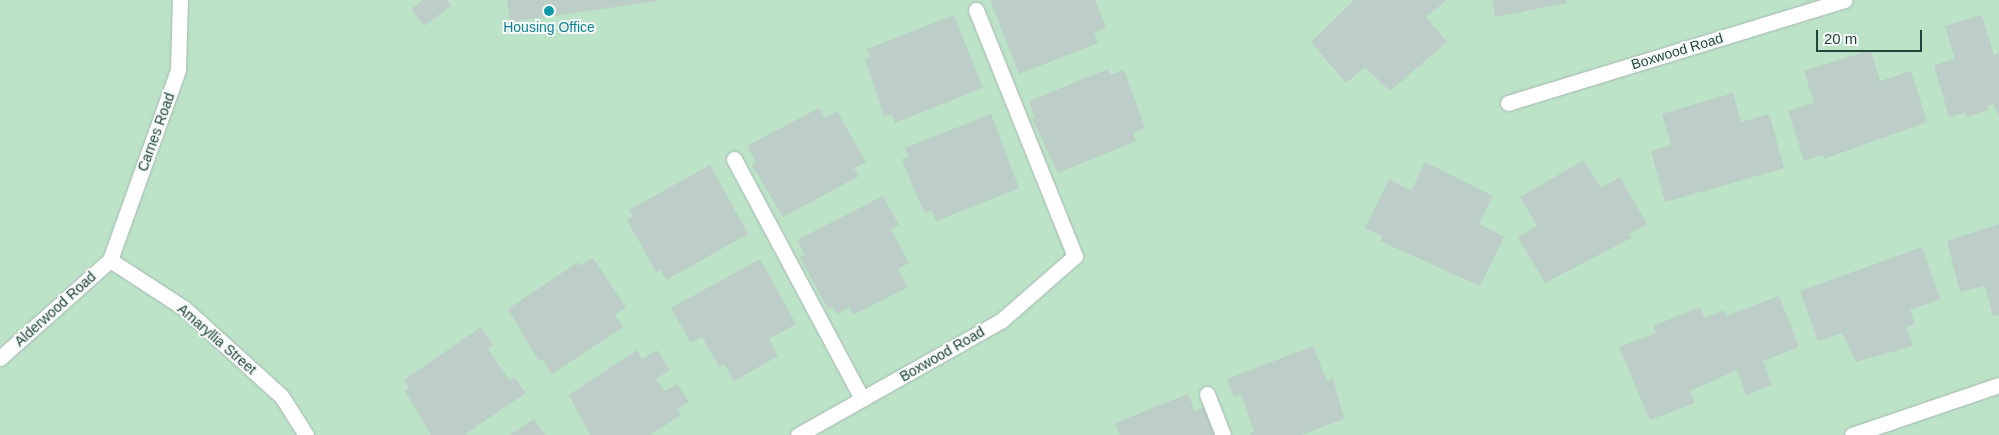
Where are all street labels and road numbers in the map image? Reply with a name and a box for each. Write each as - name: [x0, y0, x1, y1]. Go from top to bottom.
- street label: Boxwood Road: [1629, 29, 1725, 73]
- street label: Carnes Road: [134, 90, 178, 174]
- street label: Alderwood Road: [11, 268, 99, 350]
- street label: Amaryllia Street: [174, 300, 260, 378]
- street label: Boxwood Road: [897, 323, 987, 385]

